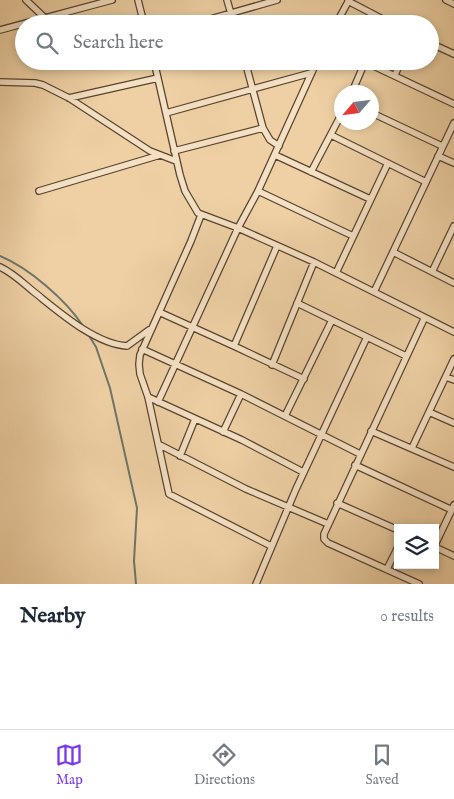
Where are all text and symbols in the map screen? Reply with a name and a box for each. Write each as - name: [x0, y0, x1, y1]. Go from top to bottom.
- search box: [15, 15, 439, 70]
- icon: search: [33, 29, 61, 57]
- text: Search here: [73, 31, 164, 55]
- north arrow: [334, 85, 379, 130]
- map controls: [394, 524, 439, 569]
- button: layers: [394, 524, 439, 569]
- text: Nearby: [20, 603, 85, 630]
- text: 0 results: [380, 607, 434, 627]
- tab: Map: [55, 741, 83, 789]
- tab: Directions: [194, 741, 255, 789]
- tab: Saved: [366, 741, 399, 789]

